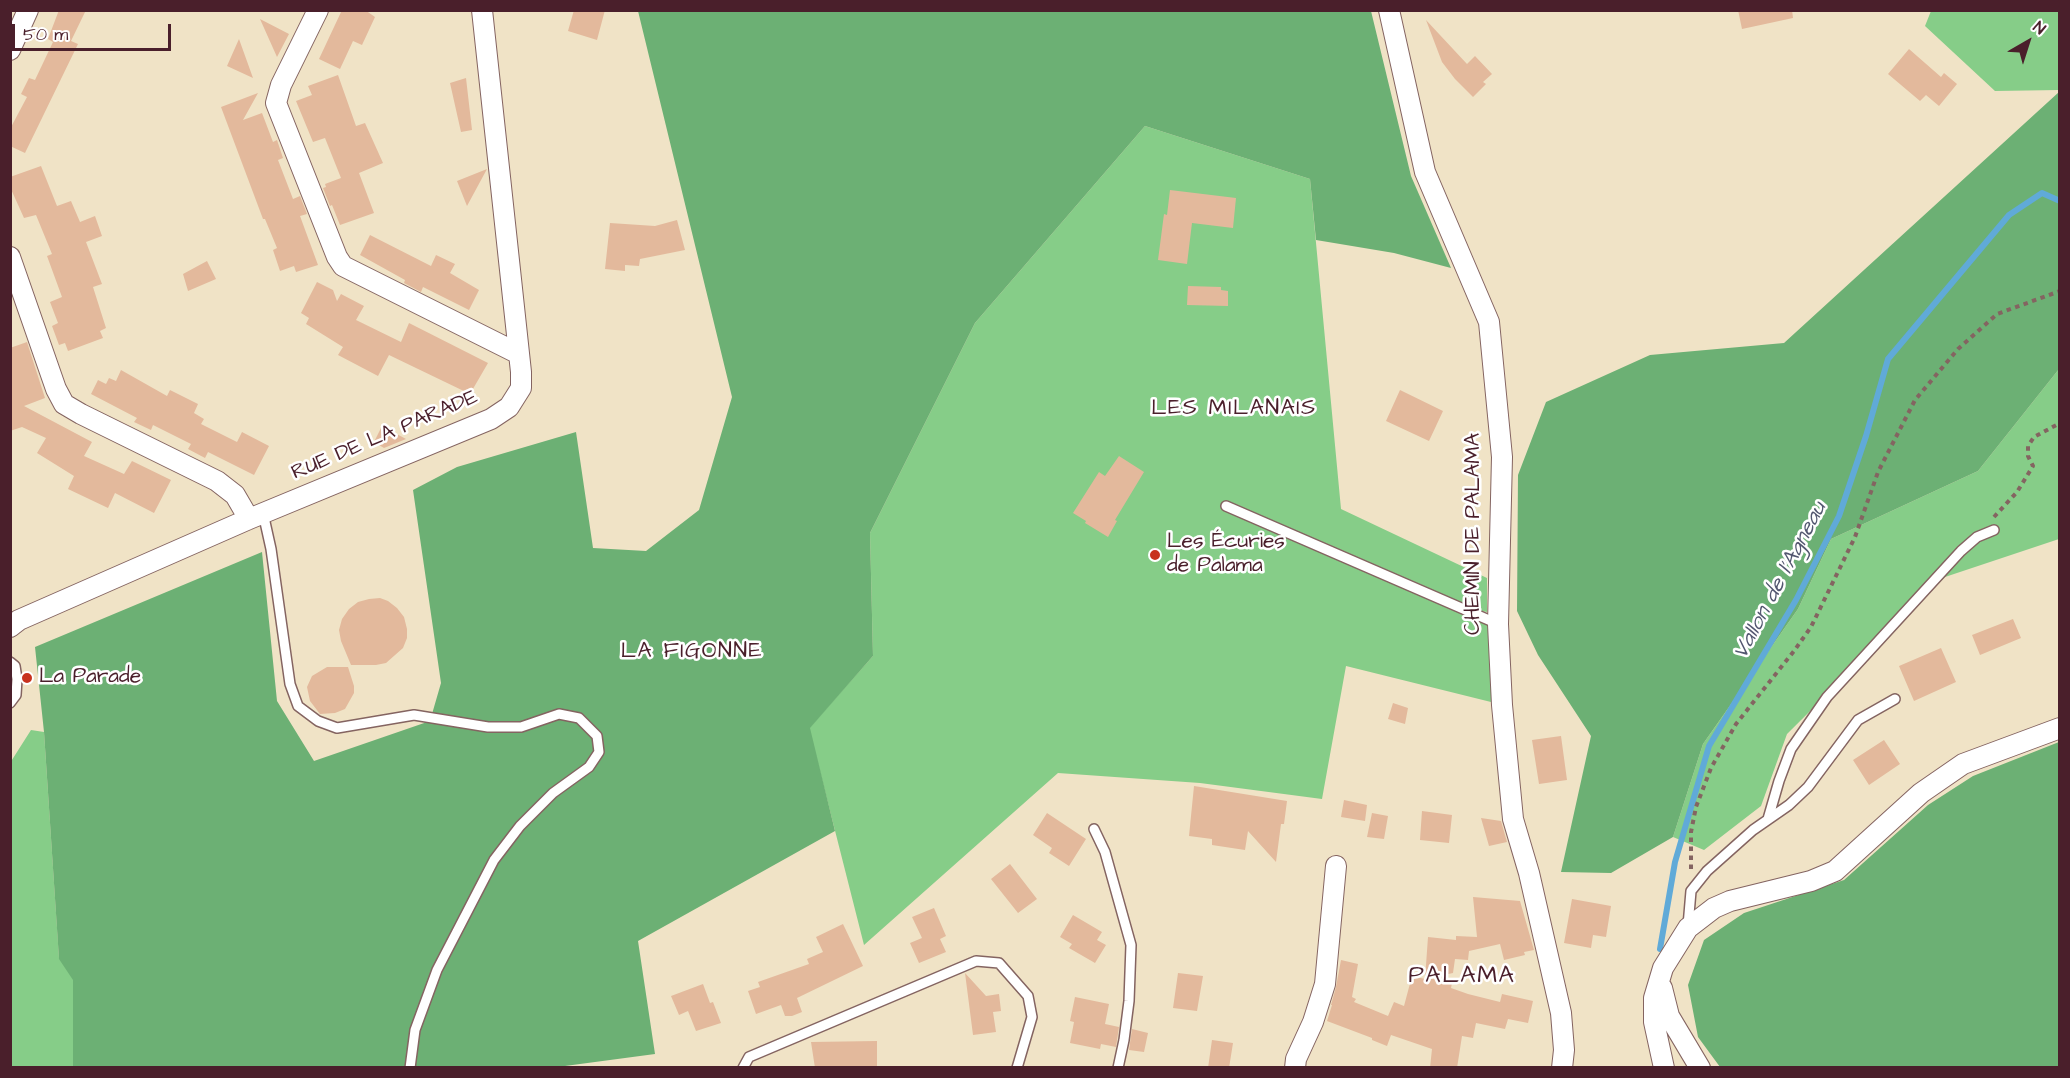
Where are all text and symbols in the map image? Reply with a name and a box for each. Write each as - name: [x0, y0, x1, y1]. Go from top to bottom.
- scale bar: [15, 12, 174, 50]
- north arrow: [1998, 12, 2058, 72]
- text: N: [2029, 16, 2050, 40]
- text: 50 m: [23, 22, 68, 47]
- street label: RUE DE LA PARADE: [288, 385, 482, 487]
- district label: LES MILANAIS: [1151, 396, 1317, 422]
- street label: CHEMIN DE PALAMA: [1462, 433, 1488, 635]
- water label: Vallon de l'Agneau: [1729, 498, 1833, 664]
- place label: Les Écuries de Palama: [1167, 530, 1285, 580]
- marker: Les Écuries de Palama: [1148, 548, 1162, 562]
- district label: LA FIGONNE: [621, 639, 763, 665]
- place label: La Parade: [39, 665, 141, 691]
- marker: La Parade: [20, 671, 34, 685]
- district label: PALAMA: [1409, 963, 1515, 991]

